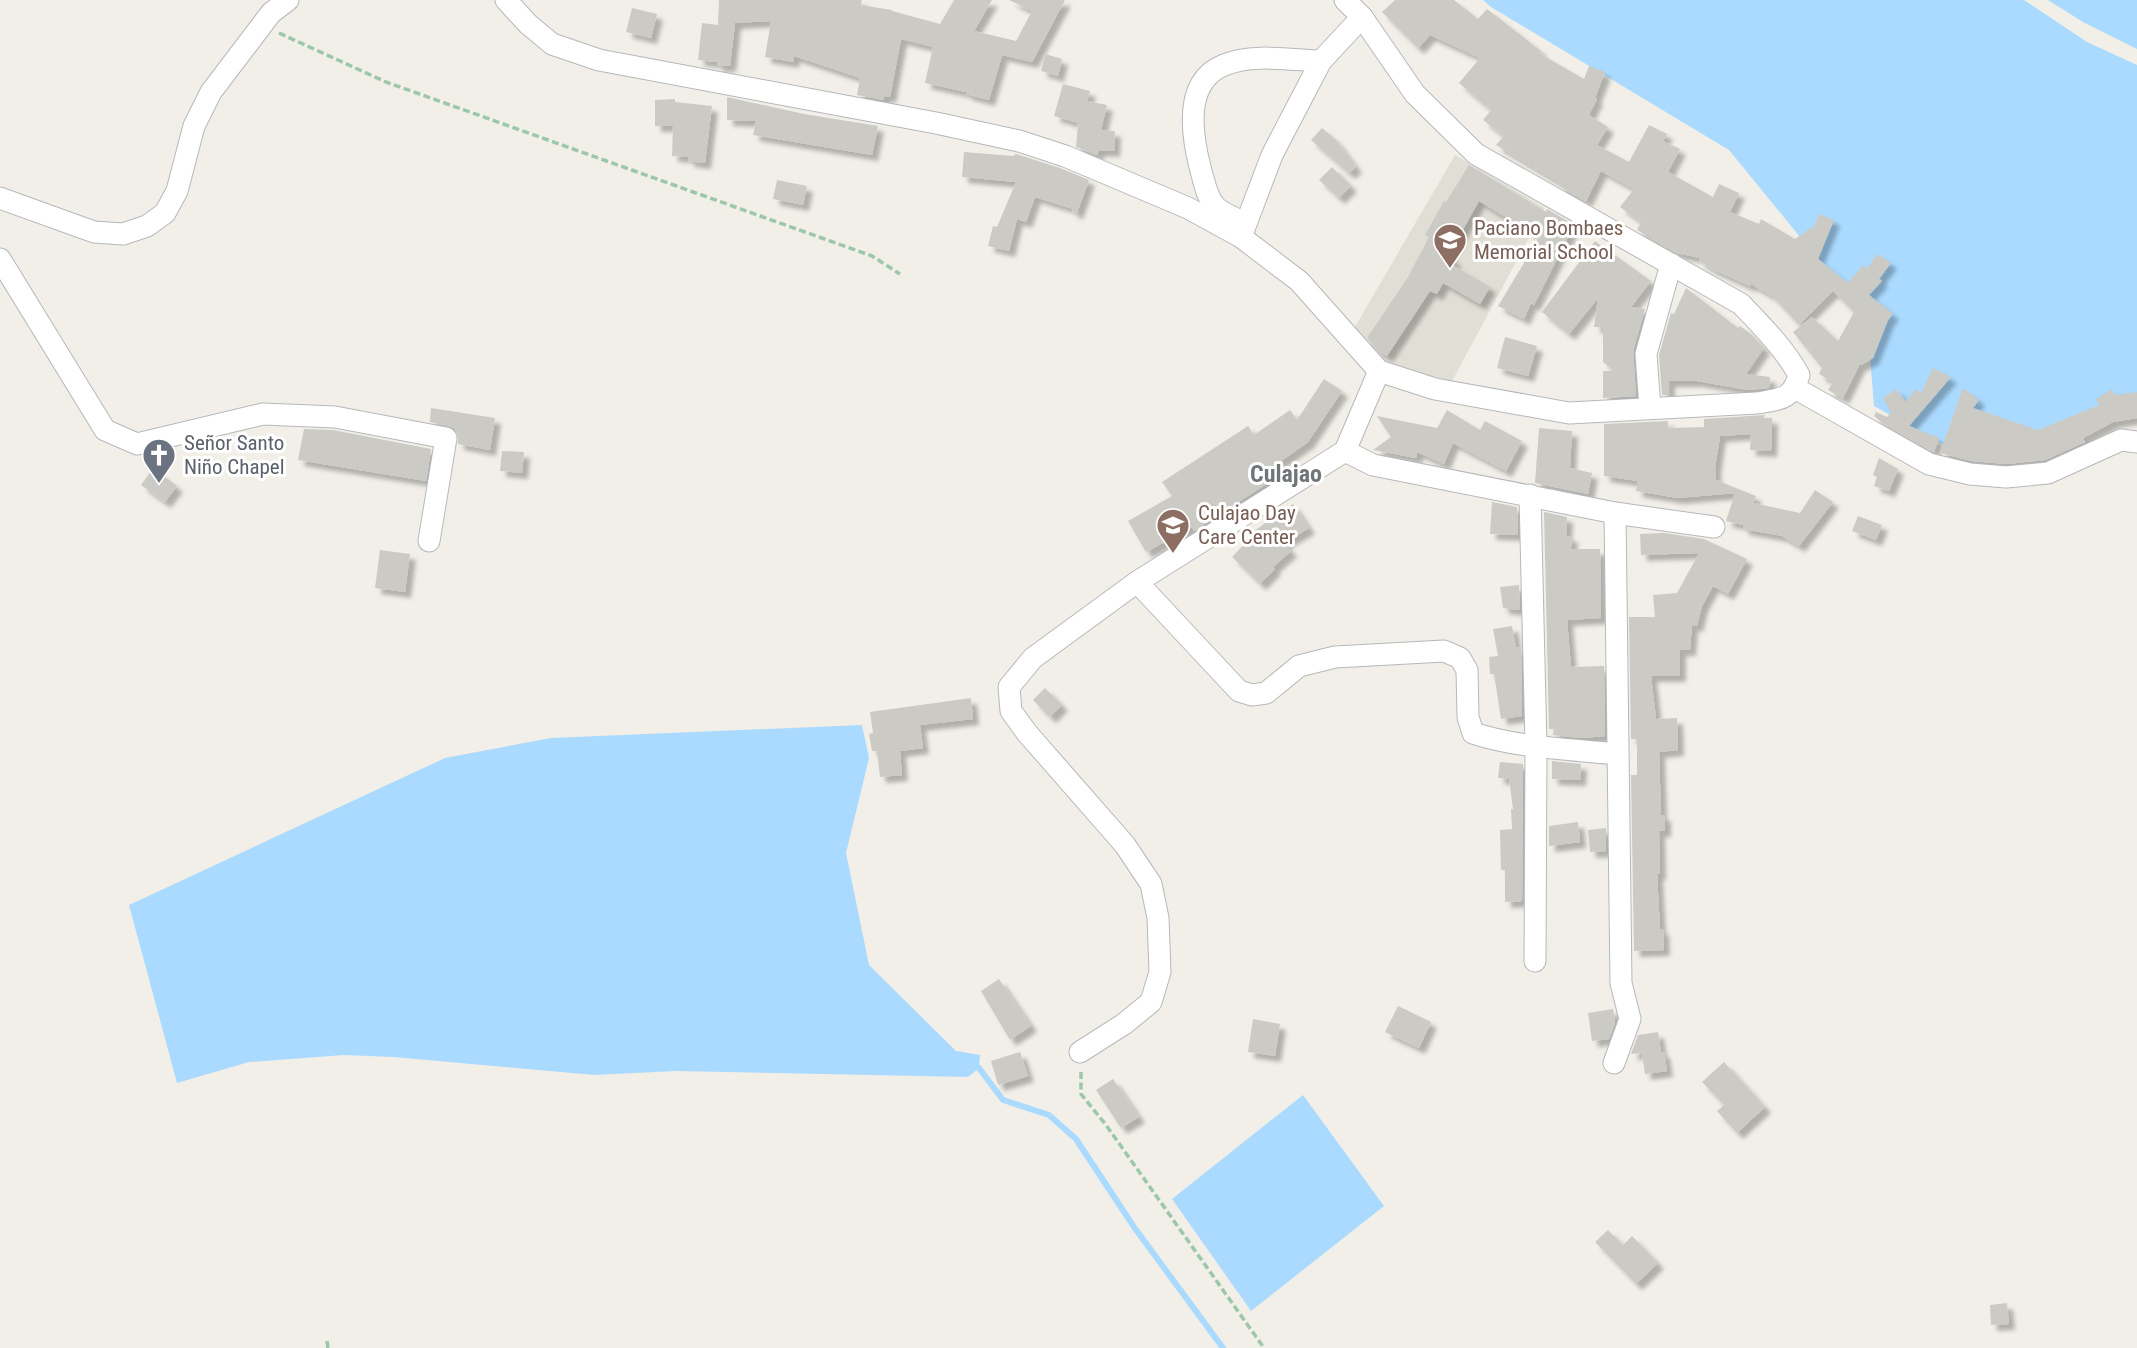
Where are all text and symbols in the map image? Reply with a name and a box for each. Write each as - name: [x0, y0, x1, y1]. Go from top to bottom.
- place label: Paciano Bombaes Memorial School: [1474, 216, 1623, 264]
- school or university icon: Paciano Bombaes Memorial School: [1431, 221, 1469, 270]
- place label: Señor Santo Niño Chapel: [184, 431, 285, 479]
- church icon: Señor Santo Niño Chapel: [140, 436, 178, 485]
- district label: Culajao: [1250, 460, 1322, 488]
- place label: Culajao Day Care Center: [1198, 501, 1296, 549]
- school or university icon: Culajao Day Care Center: [1154, 506, 1192, 555]

